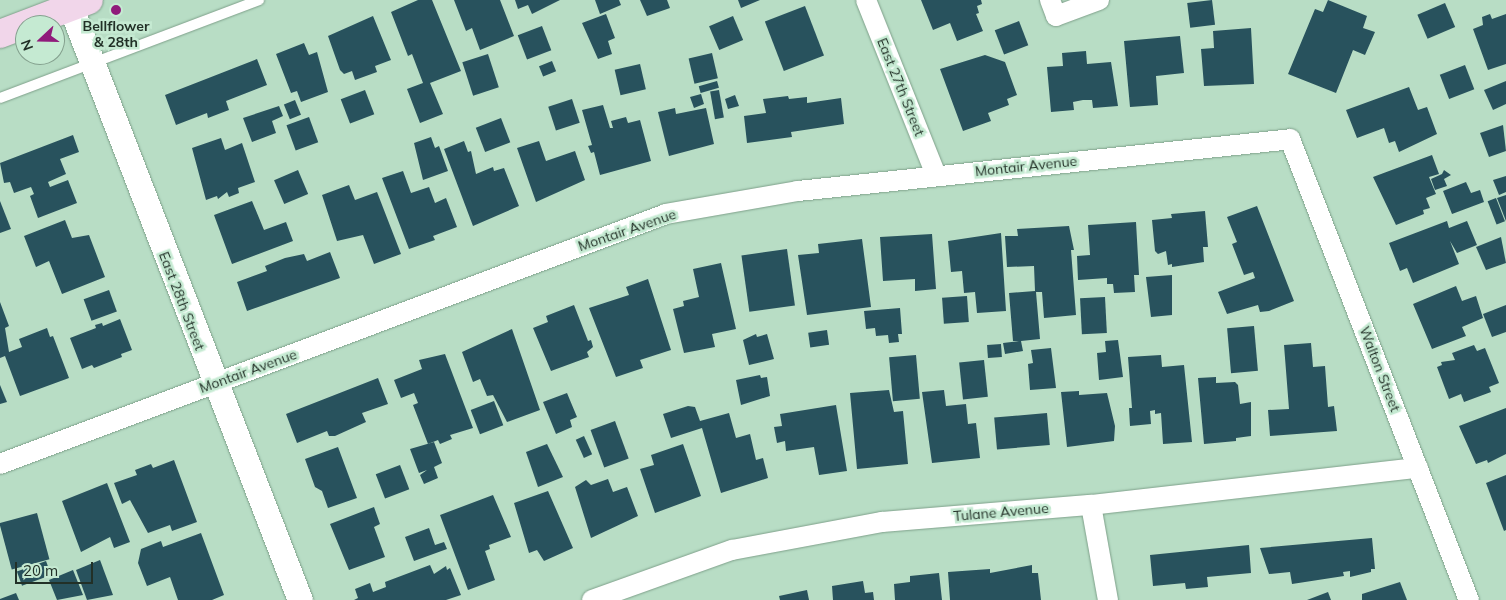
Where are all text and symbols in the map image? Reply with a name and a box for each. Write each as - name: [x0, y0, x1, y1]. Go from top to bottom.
- marker: Bellflower & 28th: [110, 4, 122, 16]
- north arrow: [15, 15, 65, 65]
- place label: Bellflower & 28th: [83, 18, 149, 50]
- street label: East 27th Street: [874, 36, 928, 138]
- text: N: [17, 37, 37, 53]
- street label: Montair Avenue: [974, 152, 1078, 180]
- street label: Montair Avenue: [576, 205, 678, 255]
- street label: East 28th Street: [155, 249, 209, 353]
- street label: Walton Street: [1356, 324, 1404, 414]
- street label: Montair Avenue: [197, 346, 299, 396]
- street label: Tulane Avenue: [953, 499, 1049, 525]
- scale bar: [18, 552, 95, 584]
- text: 20 m: [23, 561, 58, 580]

